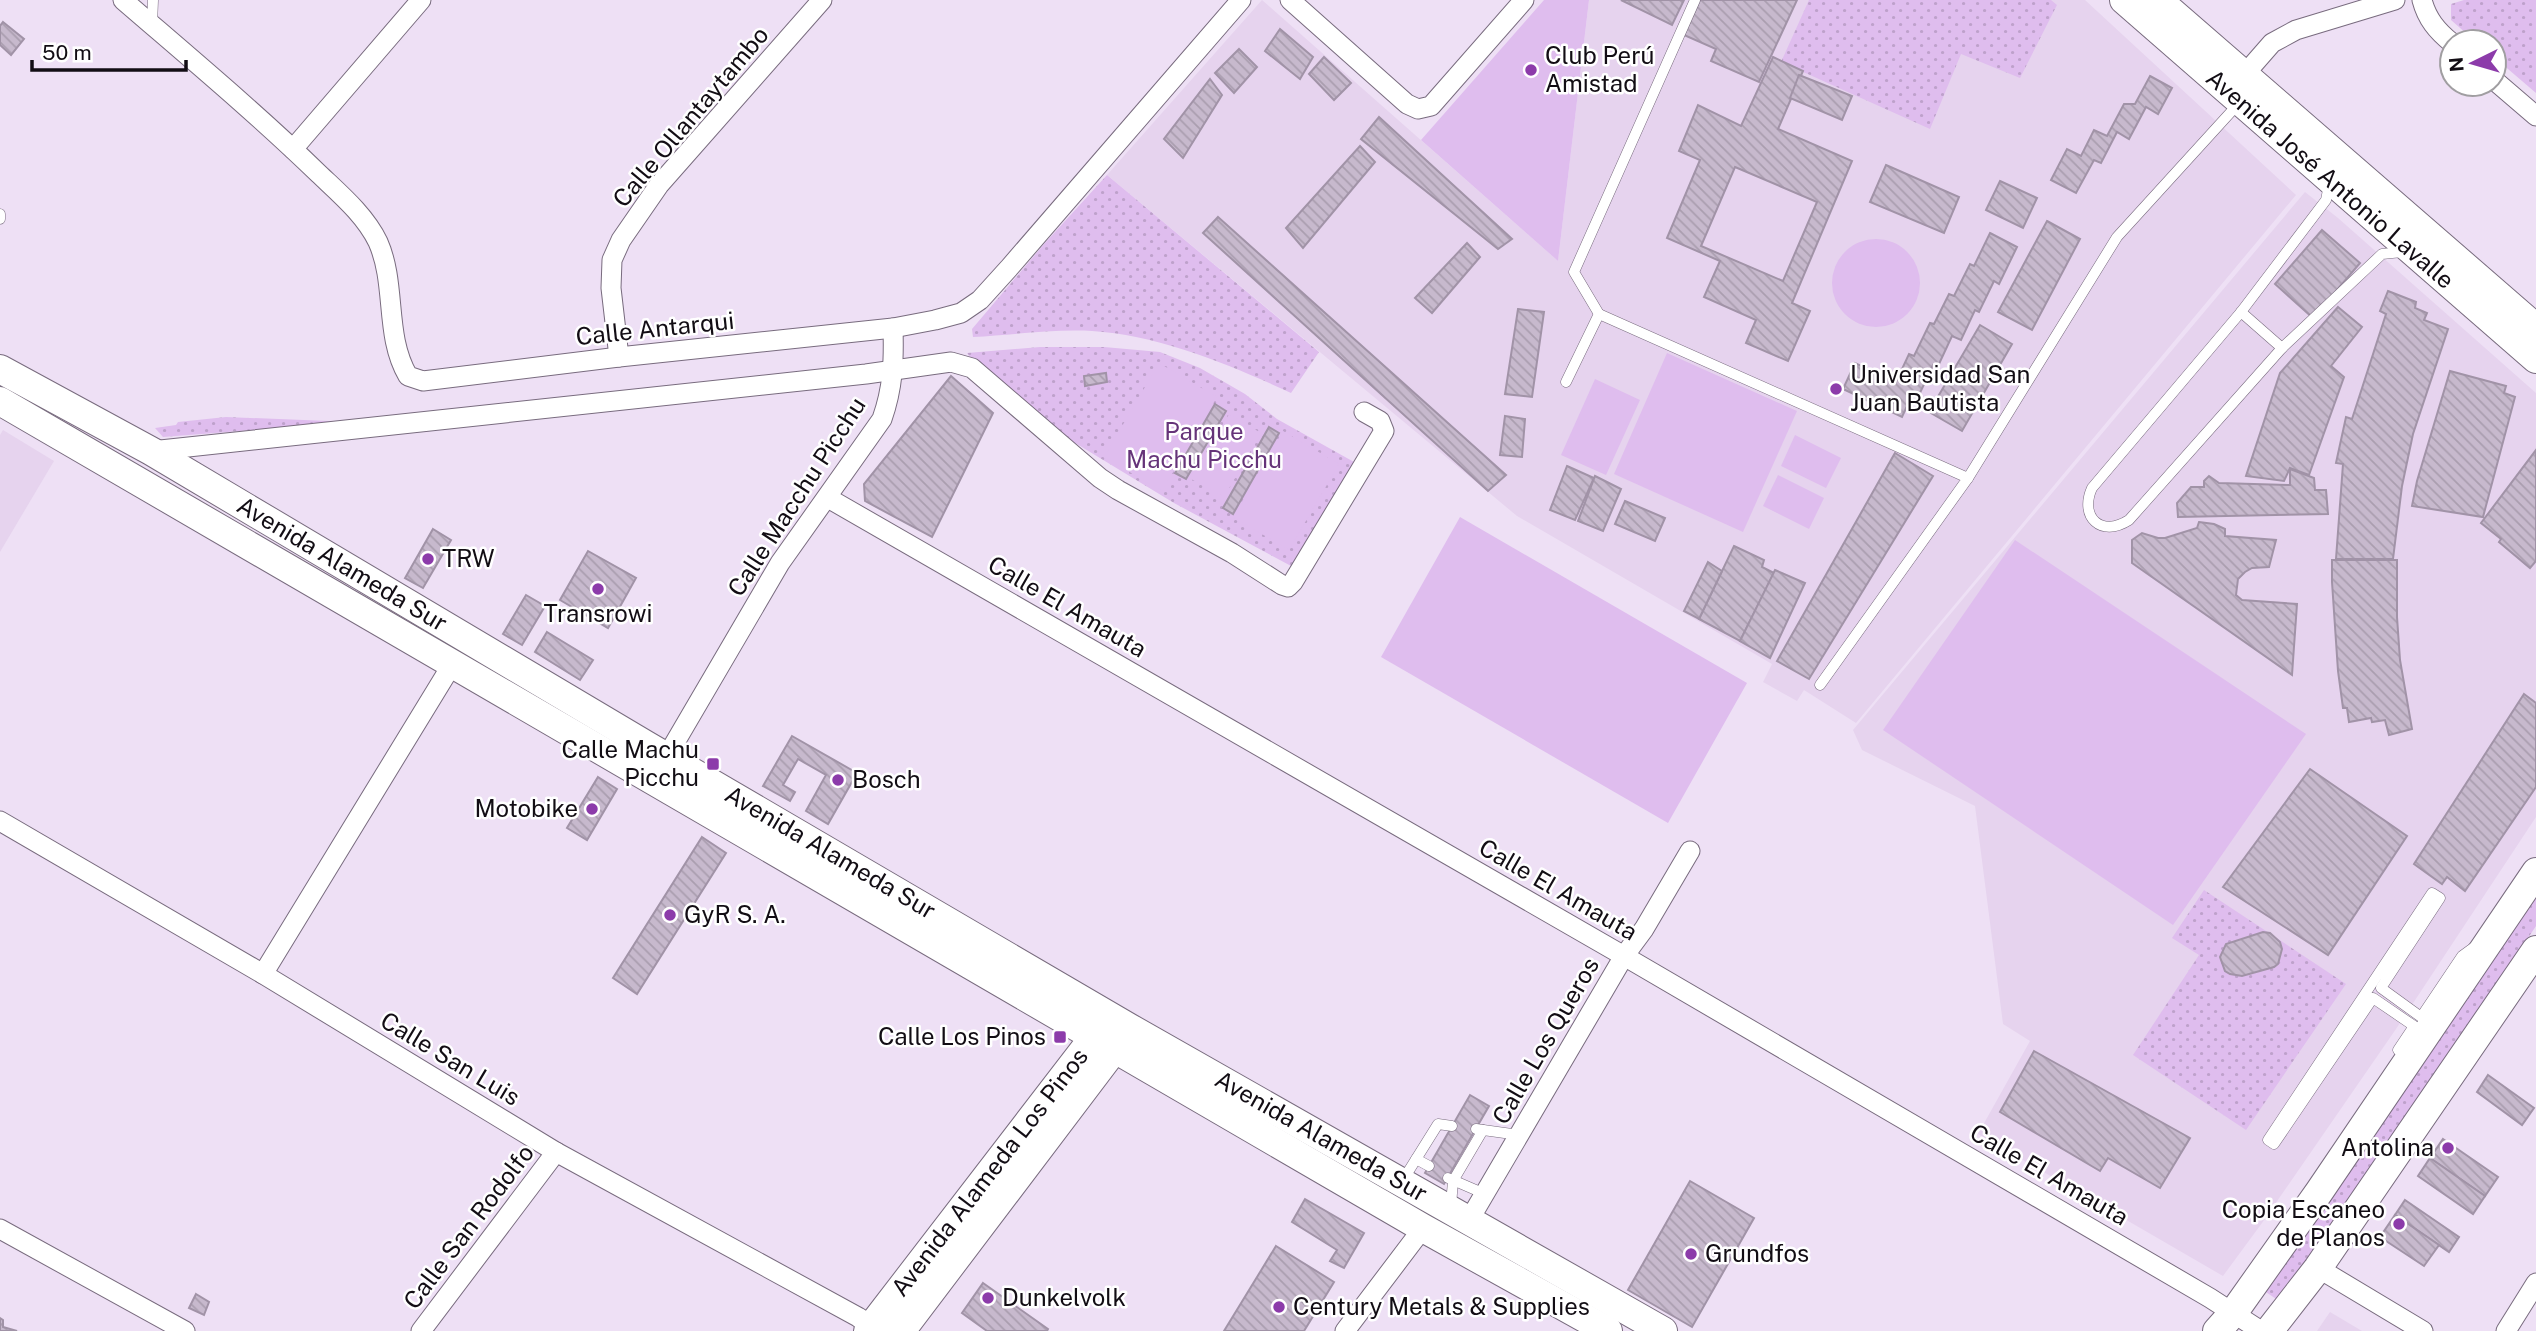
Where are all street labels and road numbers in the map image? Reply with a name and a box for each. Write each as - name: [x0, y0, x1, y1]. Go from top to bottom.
- street label: Calle Ollantaytambo: [607, 20, 774, 212]
- street label: Avenida José Antonio Lavalle: [2201, 63, 2460, 294]
- street label: Calle Antarqui: [574, 306, 735, 350]
- street label: Calle Macchu Picchu: [721, 392, 871, 601]
- street label: Avenida Alameda Sur: [233, 490, 453, 637]
- street label: Calle El Amauta: [984, 550, 1151, 663]
- street label: Avenida Alameda Sur: [720, 779, 941, 924]
- street label: Calle El Amauta: [1475, 833, 1642, 946]
- street label: Calle Los Queros: [1486, 952, 1604, 1129]
- street label: Calle San Luis: [376, 1006, 525, 1111]
- street label: Avenida Alameda Los Pinos: [885, 1042, 1093, 1301]
- street label: Avenida Alameda Sur: [1211, 1064, 1432, 1207]
- street label: Calle El Amauta: [1966, 1118, 2133, 1231]
- street label: Calle San Rodolfo: [397, 1139, 539, 1314]

